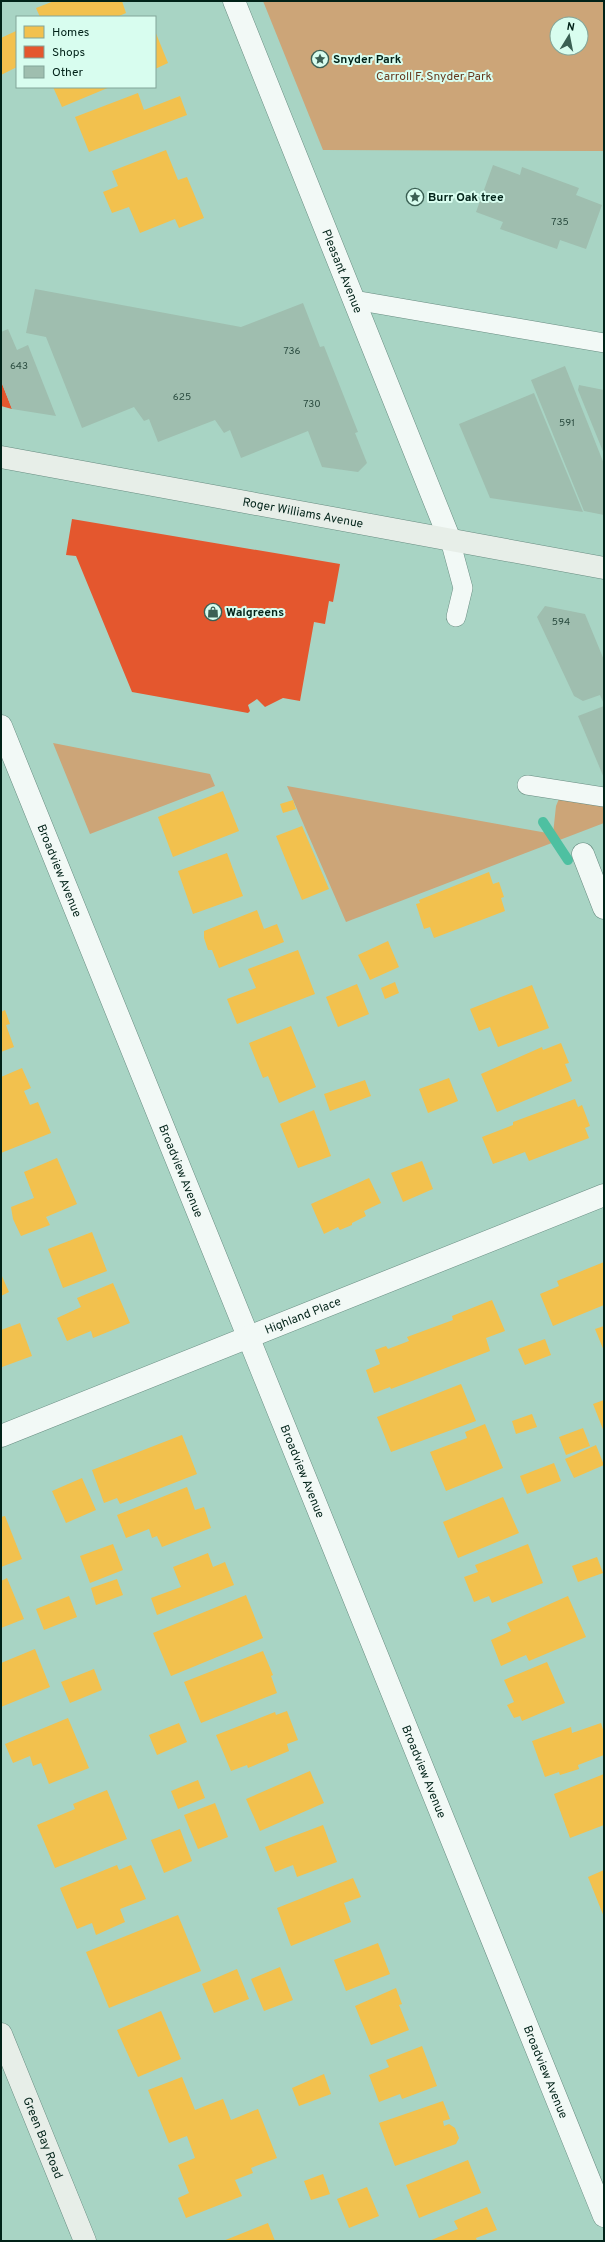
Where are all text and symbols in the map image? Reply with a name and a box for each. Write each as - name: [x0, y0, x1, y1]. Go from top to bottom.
- legend: [16, 16, 156, 88]
- north arrow: [549, 16, 589, 56]
- text: N: [565, 20, 576, 35]
- text: Homes: [52, 25, 89, 41]
- text: Shops: [52, 45, 85, 61]
- place icon: Snyder Park: [310, 49, 330, 69]
- place label: Snyder Park: [333, 52, 402, 68]
- text: Other: [52, 65, 84, 81]
- park label: Carroll F. Snyder Park: [376, 69, 492, 85]
- place icon: Burr Oak tree: [405, 187, 425, 207]
- place label: Burr Oak tree: [428, 190, 504, 206]
- house number: 735: [551, 216, 569, 229]
- street label: Pleasant Avenue: [317, 227, 365, 316]
- house number: 736: [283, 345, 301, 358]
- house number: 643: [10, 360, 28, 373]
- house number: 625: [173, 391, 191, 404]
- house number: 730: [303, 398, 321, 411]
- house number: 591: [559, 417, 575, 430]
- street label: Roger Williams Avenue: [241, 495, 364, 533]
- shop icon: Walgreens: [203, 602, 223, 622]
- place label: Walgreens: [226, 605, 284, 621]
- house number: 594: [552, 616, 570, 629]
- street label: Broadview Avenue: [33, 822, 85, 920]
- street label: Broadview Avenue: [154, 1122, 206, 1220]
- street label: Highland Place: [263, 1294, 344, 1339]
- street label: Broadview Avenue: [276, 1423, 328, 1521]
- street label: Broadview Avenue: [397, 1723, 449, 1821]
- street label: Broadview Avenue: [519, 2023, 571, 2121]
- street label: Green Bay Road: [18, 2095, 66, 2181]

